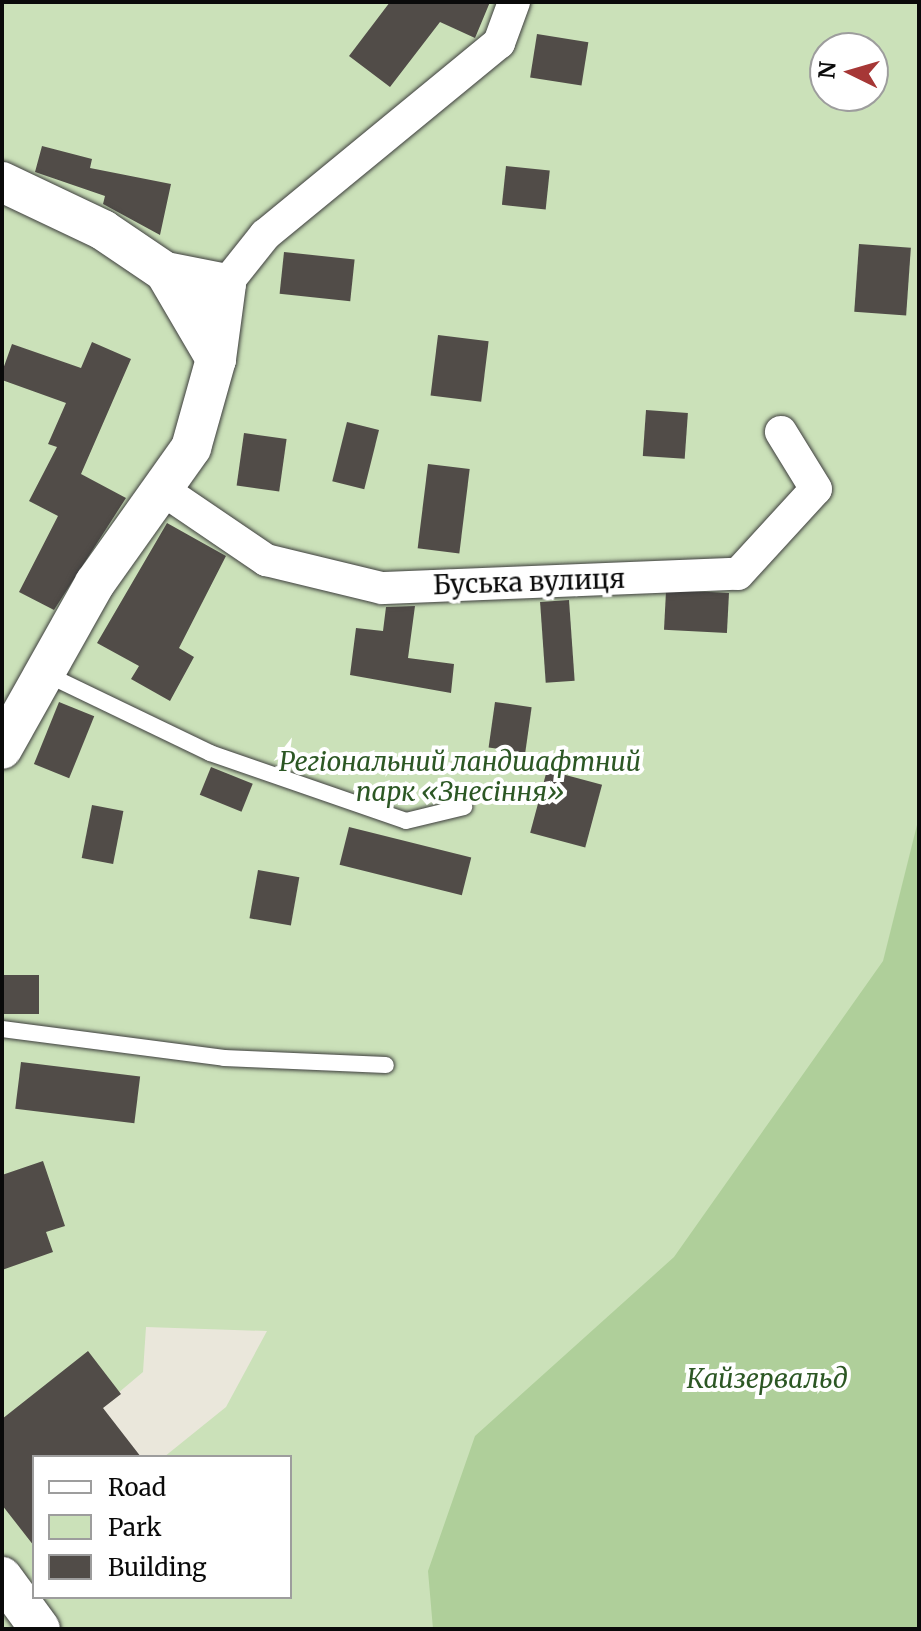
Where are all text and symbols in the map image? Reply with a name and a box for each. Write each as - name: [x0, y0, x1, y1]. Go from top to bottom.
- north arrow: [809, 32, 889, 112]
- text: N: [812, 60, 842, 80]
- street label: Буська вулиця: [432, 563, 626, 601]
- park label: Регіональний ландшафтний парк «Знесіння»: [279, 746, 641, 808]
- park label: Кайзервальд: [687, 1363, 847, 1395]
- legend: [32, 1455, 292, 1599]
- text: Road: [108, 1472, 166, 1503]
- text: Park: [108, 1512, 161, 1543]
- text: Building: [108, 1552, 207, 1583]

